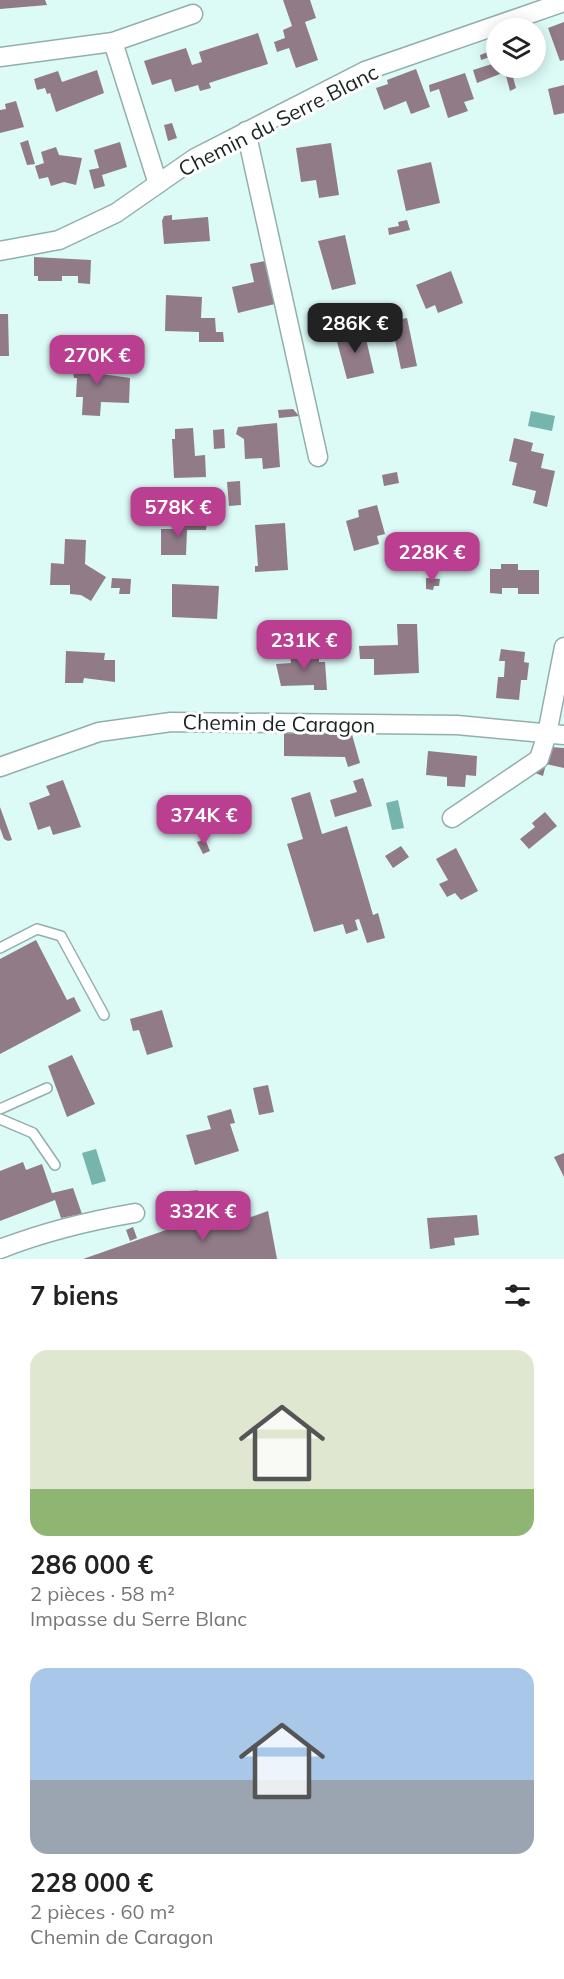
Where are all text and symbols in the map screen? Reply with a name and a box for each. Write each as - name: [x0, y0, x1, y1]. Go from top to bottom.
- map controls: [486, 18, 546, 78]
- button: layers: [486, 18, 546, 78]
- street label: Chemin du Serre Blanc: [174, 58, 382, 182]
- pin: 286K €: [306, 303, 404, 354]
- text: 286K €: [322, 310, 388, 335]
- pin: 270K €: [48, 335, 146, 386]
- text: 270K €: [64, 342, 130, 367]
- pin: 578K €: [129, 487, 227, 538]
- text: 578K €: [145, 494, 211, 519]
- pin: 228K €: [383, 532, 481, 583]
- text: 228K €: [399, 539, 465, 564]
- pin: 231K €: [255, 620, 353, 671]
- text: 231K €: [271, 627, 337, 652]
- street label: Chemin de Caragon: [183, 708, 375, 738]
- pin: 374K €: [155, 795, 253, 846]
- text: 374K €: [171, 802, 237, 827]
- pin: 332K €: [154, 1191, 252, 1242]
- text: 332K €: [170, 1198, 236, 1223]
- text: 7 biens: [30, 1279, 119, 1312]
- icon: filters: [501, 1279, 534, 1312]
- icon: home: [228, 1389, 336, 1497]
- text: 286 000 €: [30, 1548, 153, 1581]
- text: 2 pièces · 58 m²: [30, 1581, 175, 1606]
- text: Impasse du Serre Blanc: [30, 1606, 247, 1631]
- icon: home: [228, 1707, 336, 1815]
- text: 228 000 €: [30, 1866, 153, 1899]
- text: 2 pièces · 60 m²: [30, 1899, 175, 1924]
- text: Chemin de Caragon: [30, 1924, 213, 1949]

